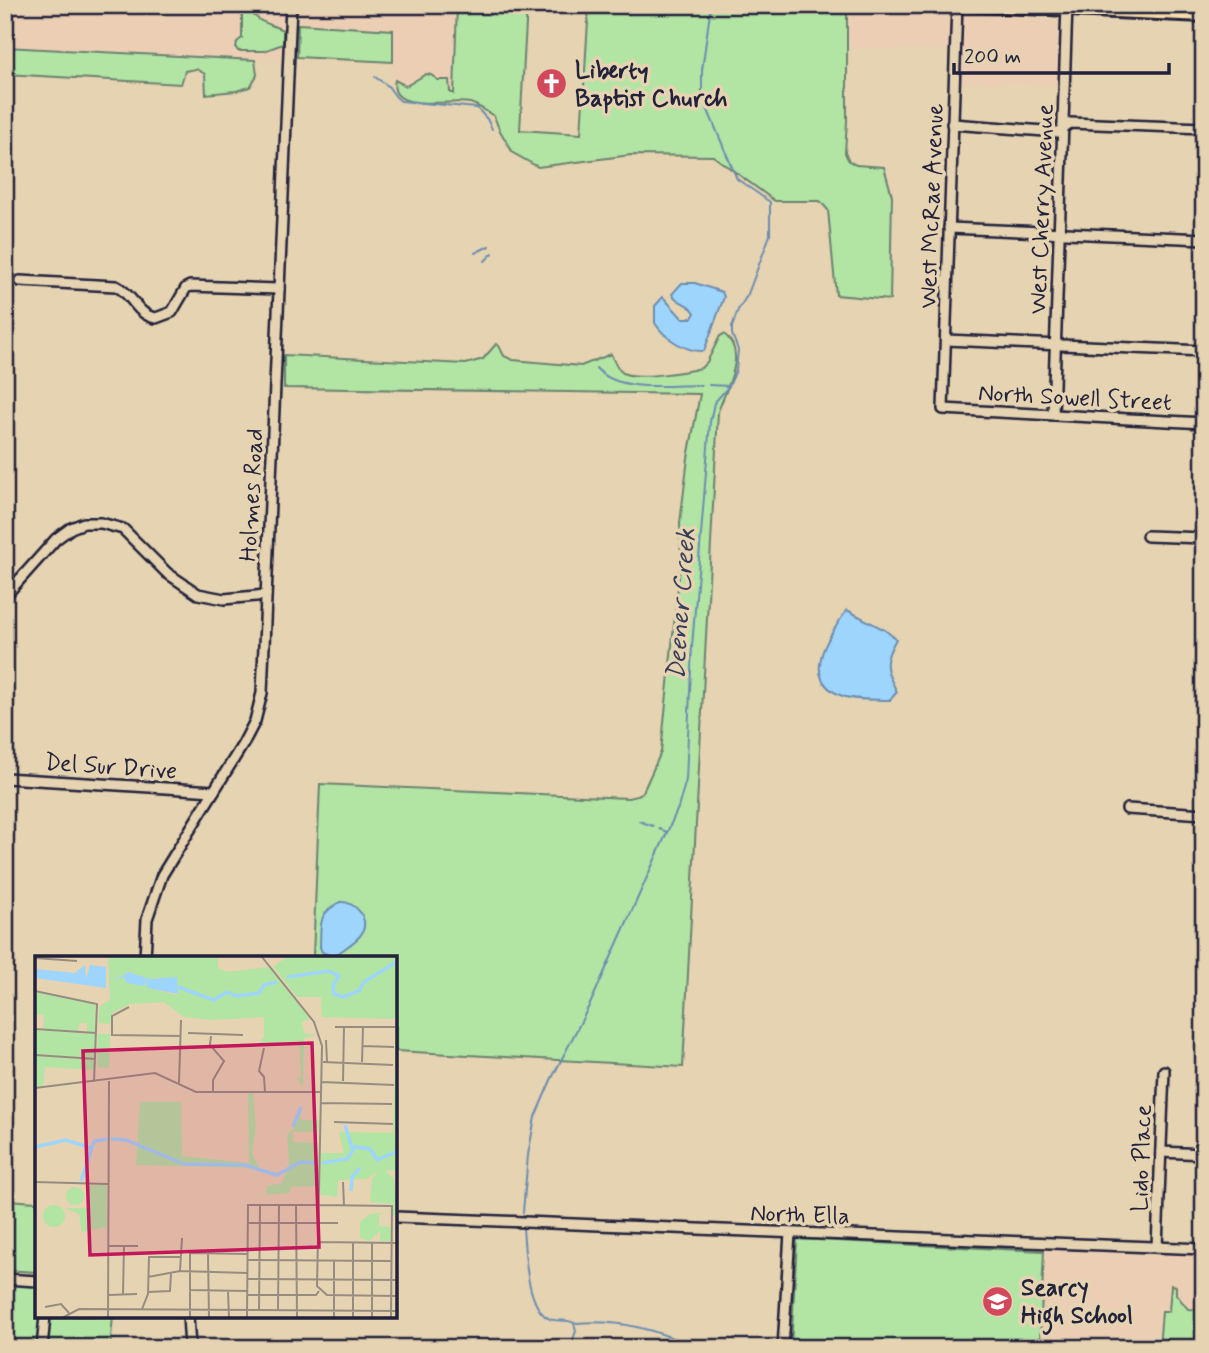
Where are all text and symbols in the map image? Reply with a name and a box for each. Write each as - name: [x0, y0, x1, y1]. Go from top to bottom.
- scale bar: [954, 32, 1169, 76]
- text: 200 m: [964, 43, 1021, 71]
- place label: Liberty Baptist Church: [575, 56, 728, 115]
- church icon: Liberty Baptist Church: [535, 67, 569, 101]
- street label: West McRae Avenue: [913, 103, 952, 309]
- street label: West Cherry Avenue: [1023, 103, 1062, 315]
- street label: North Sowell Street: [977, 378, 1173, 419]
- street label: Holmes Road: [234, 428, 271, 562]
- water label: Deener Creek: [660, 527, 704, 681]
- street label: Del Sur Drive: [44, 747, 178, 788]
- inset map: [35, 956, 397, 1318]
- street label: Lido Place: [1125, 1104, 1160, 1212]
- street label: North Ella: [750, 1198, 850, 1233]
- place label: Searcy High School: [1021, 1273, 1133, 1335]
- school or university icon: Searcy High School: [981, 1284, 1015, 1318]

